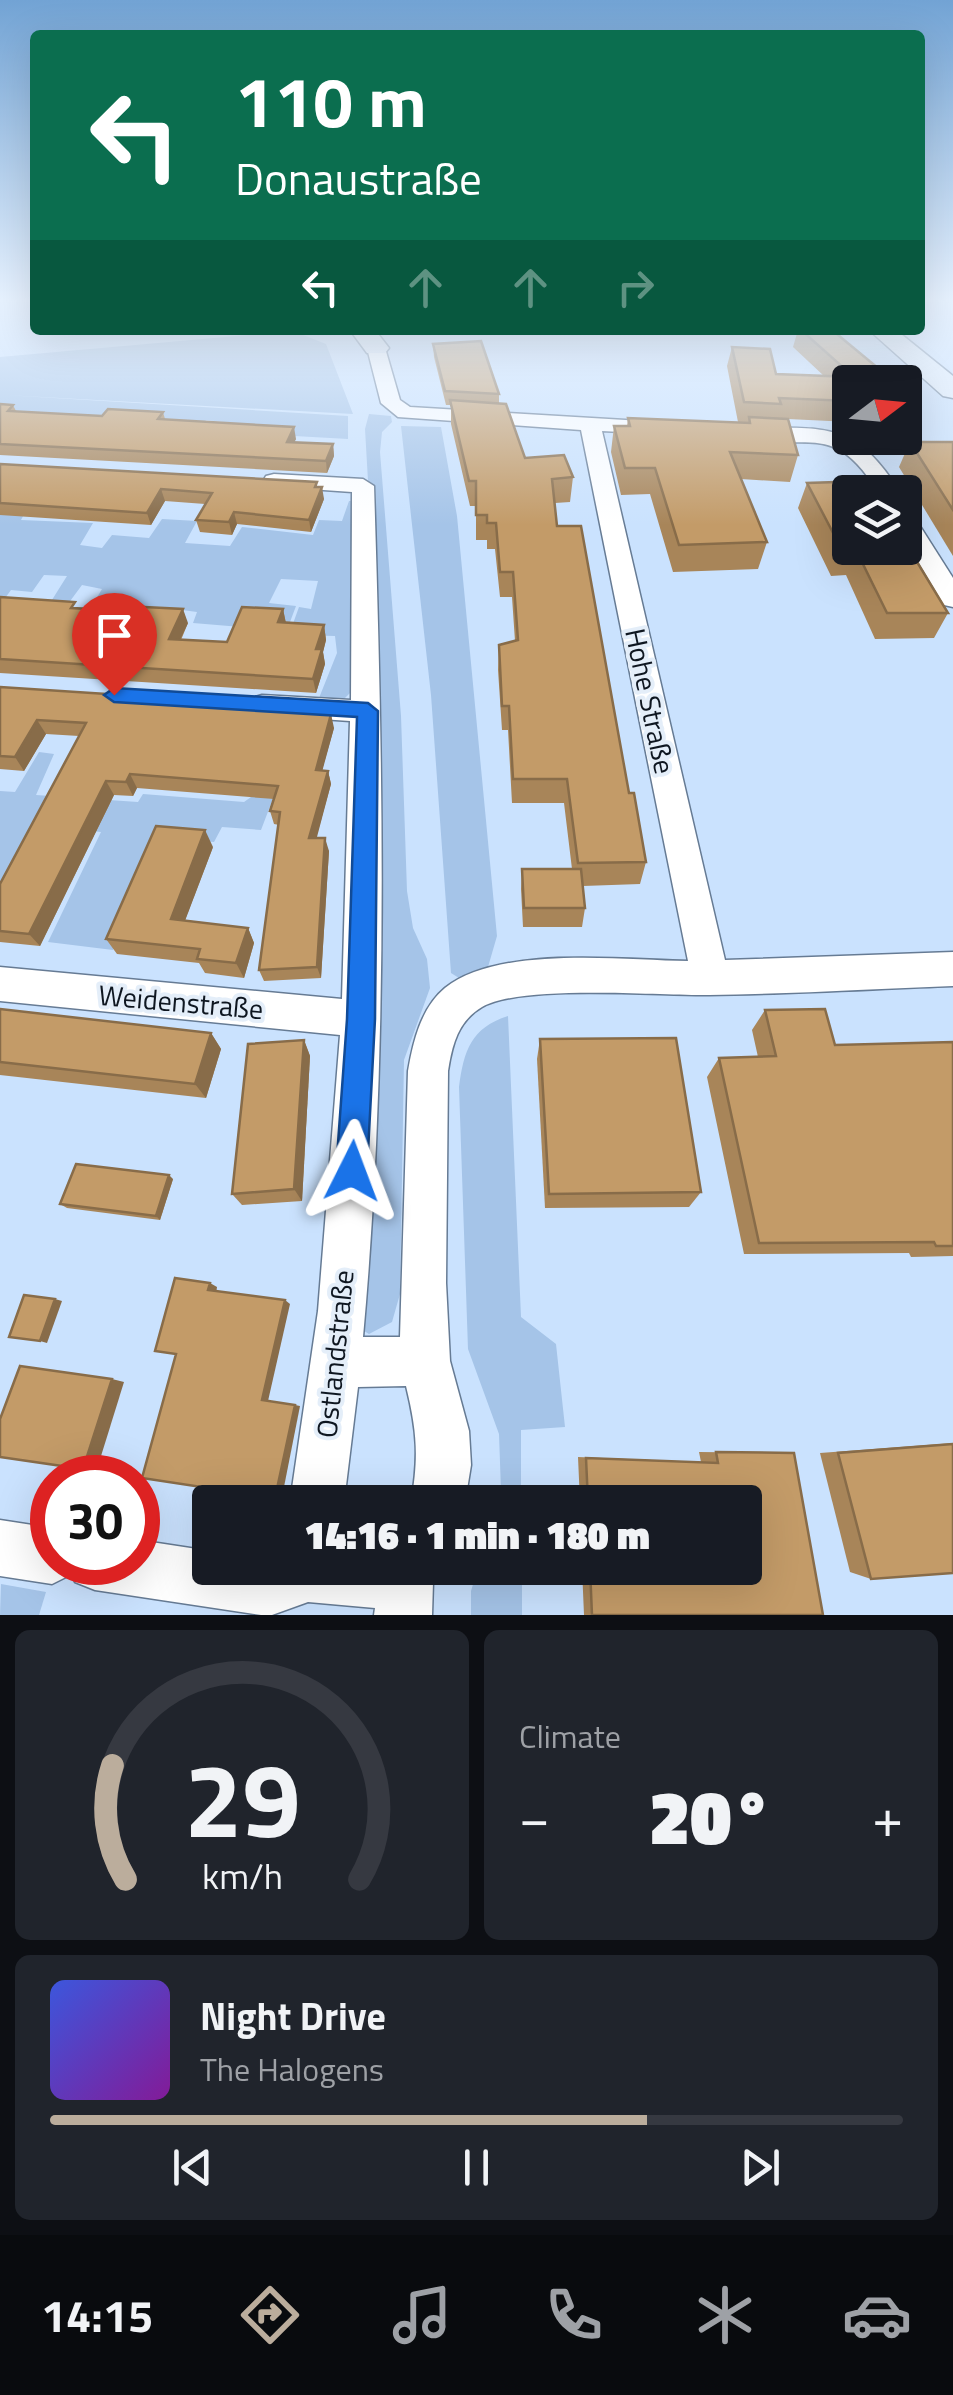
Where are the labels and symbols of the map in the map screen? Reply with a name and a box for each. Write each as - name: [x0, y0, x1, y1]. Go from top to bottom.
- north arrow: [832, 365, 922, 455]
- pin: [72, 593, 157, 696]
- street label: Hohe Straße: [614, 624, 687, 778]
- street label: Weidenstraße: [97, 973, 265, 1030]
- position arrow: [300, 1119, 404, 1223]
- street label: Ostlandstraße: [304, 1268, 365, 1440]
- speed limit sign: 30: [30, 1455, 160, 1585]

